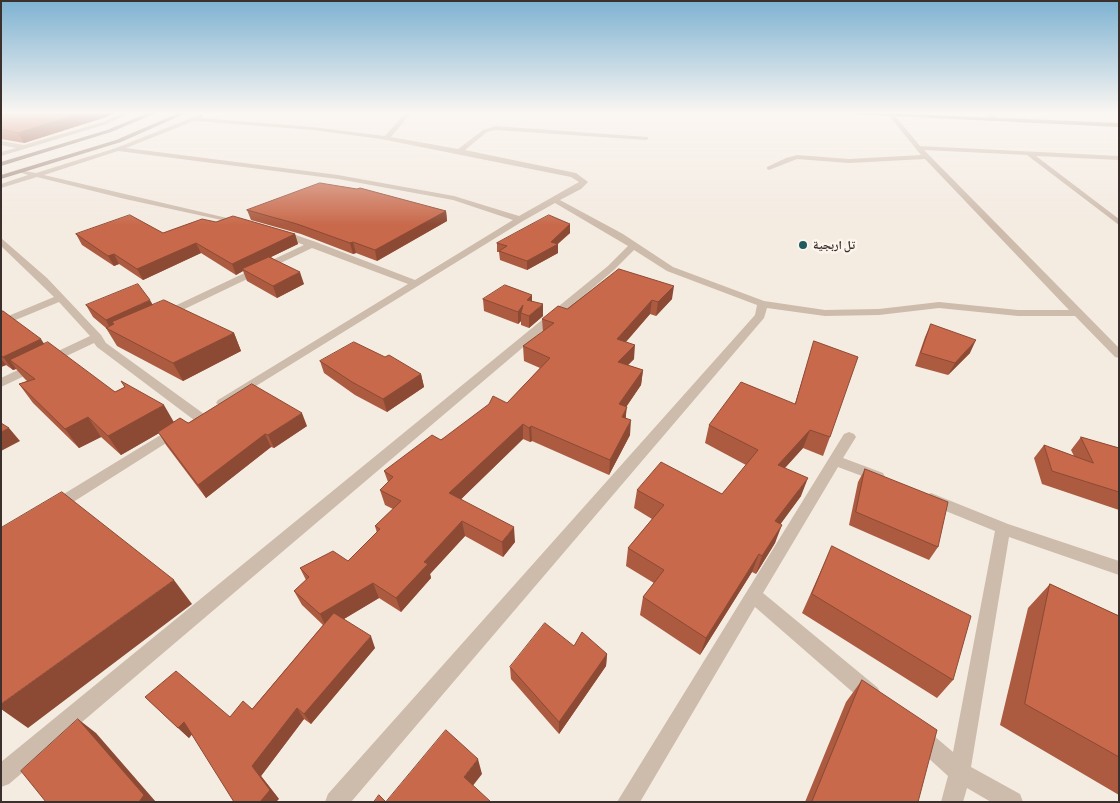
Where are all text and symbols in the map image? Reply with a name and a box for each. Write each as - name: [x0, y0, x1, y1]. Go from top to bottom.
- place label: تل اربجية: [813, 238, 855, 252]
- marker: تل اربجية: [797, 239, 809, 251]

